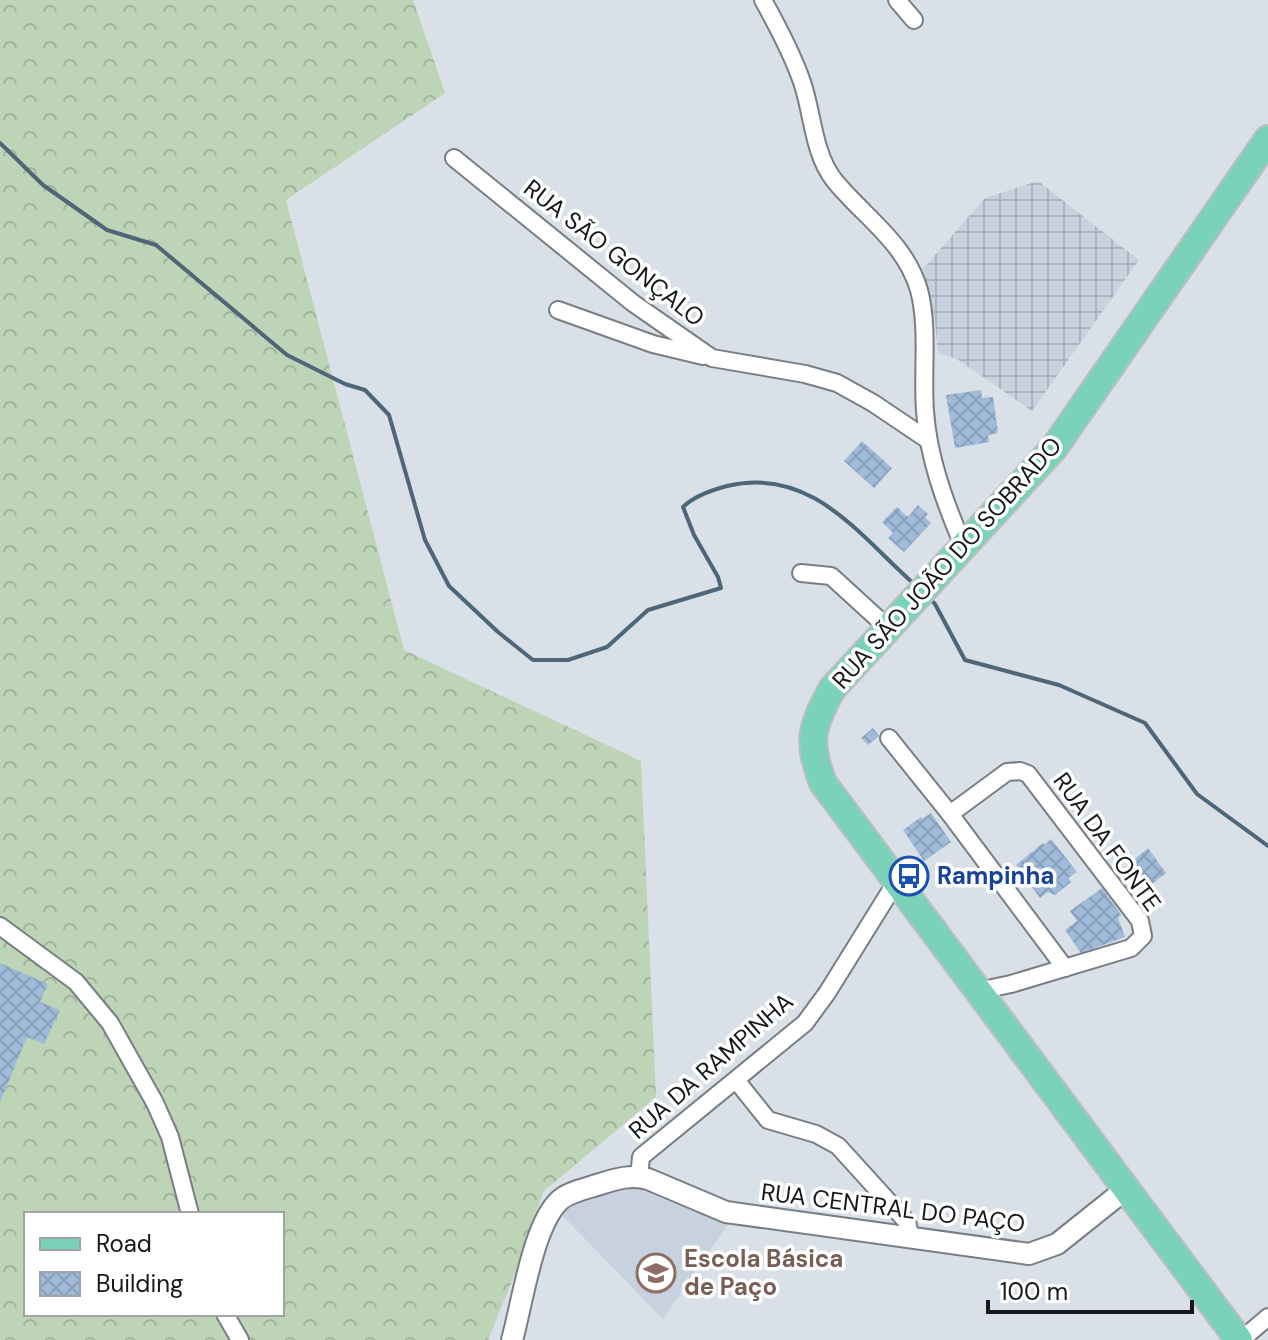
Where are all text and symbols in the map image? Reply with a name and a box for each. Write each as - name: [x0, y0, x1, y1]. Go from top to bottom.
- street label: RUA SÃO GONÇALO: [518, 172, 711, 333]
- street label: RUA SÃO JOÃO DO SOBRADO: [825, 430, 1068, 695]
- street label: RUA DA FONTE: [1047, 766, 1168, 917]
- bus stop icon: Rampinha: [888, 855, 930, 897]
- place label: Rampinha: [937, 860, 1054, 891]
- street label: RUA DA RAMPINHA: [622, 986, 799, 1146]
- street label: RUA CENTRAL DO PAÇO: [759, 1176, 1027, 1239]
- legend: [24, 1212, 284, 1316]
- text: Road: [96, 1228, 152, 1259]
- place label: Escola Básica de Paço: [684, 1243, 843, 1302]
- school or university icon: Escola Básica de Paço: [635, 1252, 677, 1294]
- scale bar: [988, 1264, 1192, 1314]
- text: Building: [96, 1268, 183, 1299]
- text: 100 m: [1000, 1276, 1068, 1307]

